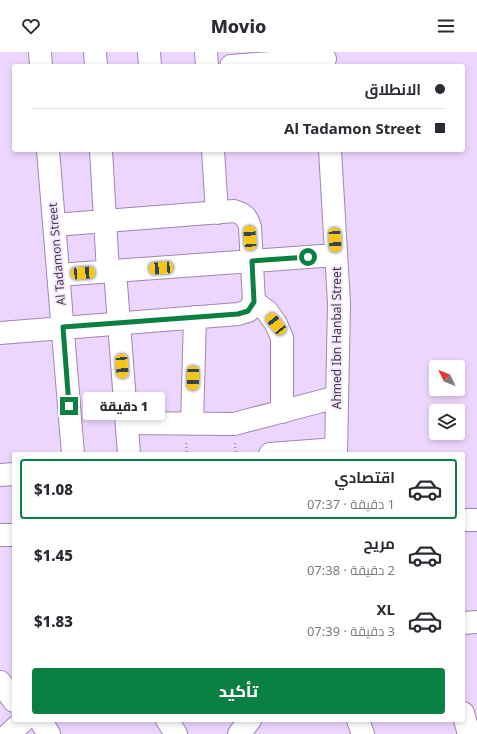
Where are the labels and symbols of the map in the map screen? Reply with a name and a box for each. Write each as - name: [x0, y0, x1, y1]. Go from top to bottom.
- street label: Al Tadamon Street: [43, 201, 69, 306]
- car: [243, 226, 257, 250]
- car: [328, 228, 342, 252]
- route start: [299, 248, 317, 266]
- car: [149, 261, 173, 275]
- car: [71, 266, 95, 280]
- street label: Ahmed Ibn Hanbal Street: [328, 266, 345, 409]
- car: [264, 311, 288, 337]
- car: [115, 354, 129, 378]
- north arrow: [429, 360, 465, 396]
- car: [187, 366, 199, 390]
- callout: 1 دقيقة: [83, 392, 165, 420]
- route end: [60, 397, 78, 415]

